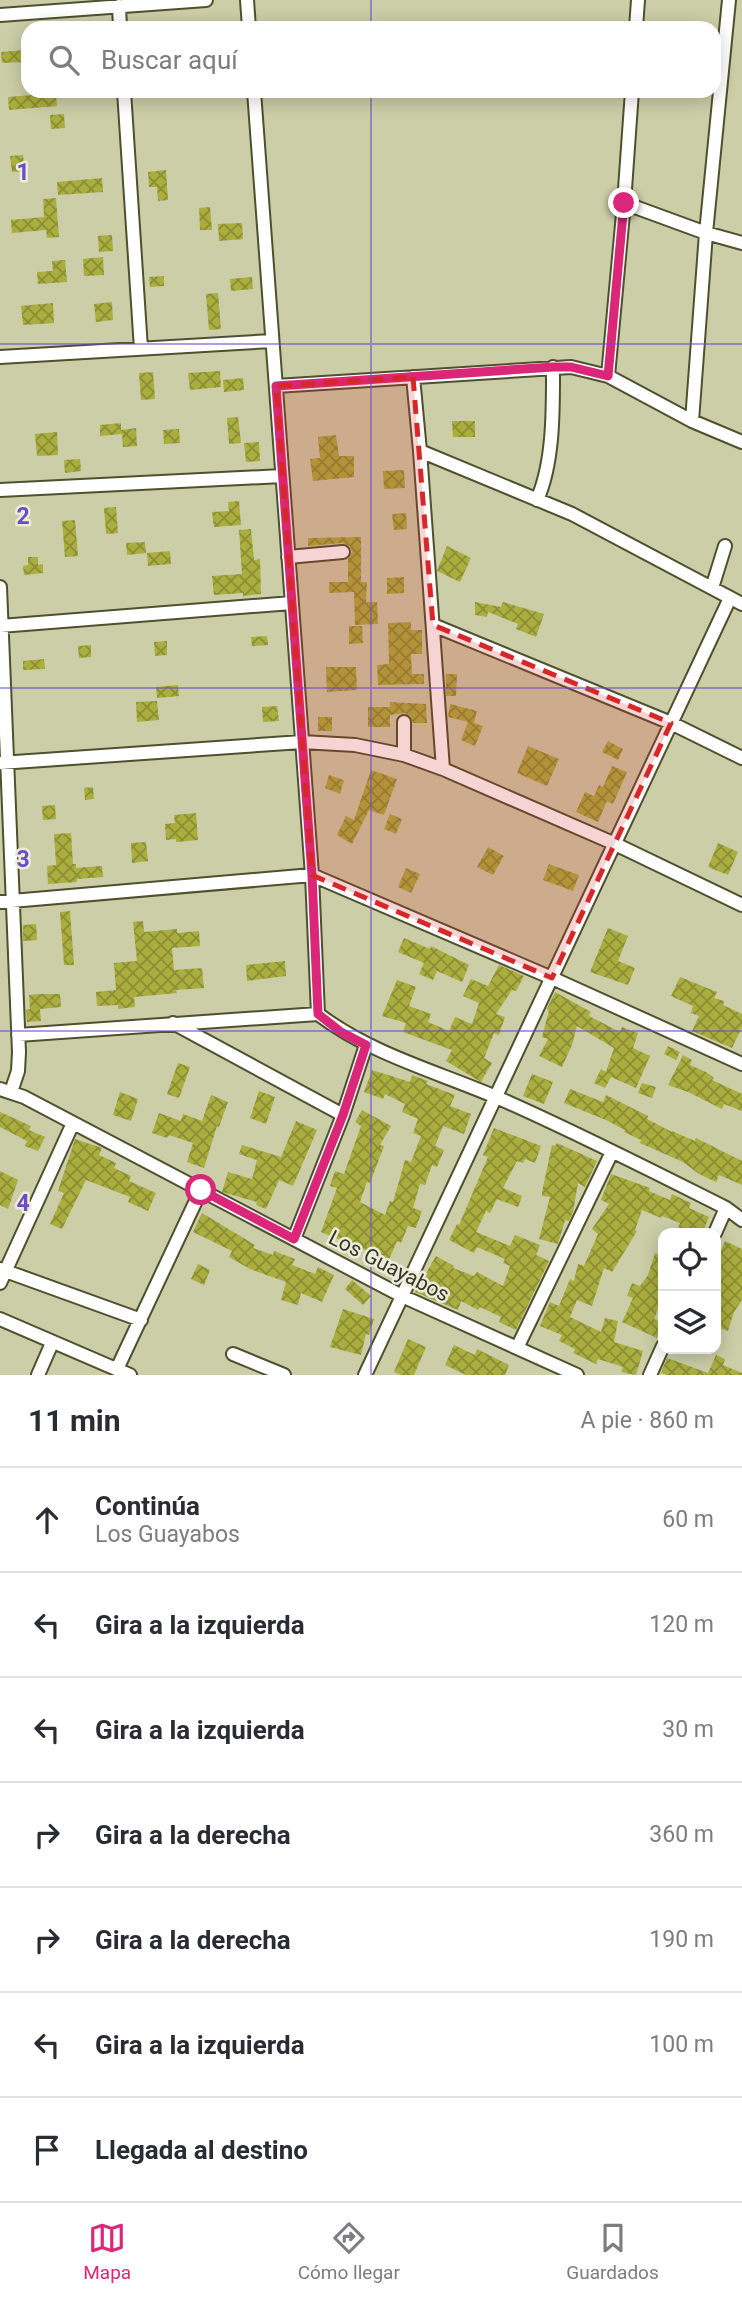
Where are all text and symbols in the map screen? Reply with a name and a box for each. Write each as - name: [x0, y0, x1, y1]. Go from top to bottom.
- search box: [21, 21, 721, 98]
- icon: search: [45, 41, 83, 79]
- text: Buscar aquí: [101, 45, 238, 75]
- text: 1: [16, 159, 30, 186]
- route end: [608, 187, 639, 218]
- text: 2: [16, 503, 30, 530]
- text: 3: [16, 846, 30, 873]
- route start: [185, 1174, 216, 1205]
- text: 4: [16, 1190, 30, 1217]
- street label: Los Guayabos: [325, 1225, 453, 1307]
- map controls: [658, 1228, 721, 1354]
- button: locate: [658, 1228, 721, 1291]
- button: layers: [658, 1291, 721, 1354]
- text: 11 min: [28, 1403, 121, 1438]
- text: A pie · 860 m: [581, 1407, 714, 1434]
- text: Continúa: [95, 1491, 200, 1521]
- icon: ahead: [28, 1501, 66, 1539]
- text: 60 m: [662, 1506, 714, 1533]
- text: Los Guayabos: [95, 1521, 240, 1548]
- icon: left: [28, 1606, 66, 1644]
- text: Gira a la izquierda: [95, 1610, 305, 1640]
- text: 120 m: [649, 1611, 714, 1638]
- icon: left: [28, 1711, 66, 1749]
- text: Gira a la izquierda: [95, 1715, 305, 1745]
- text: 30 m: [662, 1716, 714, 1743]
- icon: right: [28, 1816, 66, 1854]
- text: Gira a la derecha: [95, 1820, 291, 1850]
- text: 360 m: [649, 1821, 714, 1848]
- icon: right: [28, 1921, 66, 1959]
- text: Gira a la derecha: [95, 1925, 291, 1955]
- text: 190 m: [649, 1926, 714, 1953]
- icon: left: [28, 2026, 66, 2064]
- text: Gira a la izquierda: [95, 2030, 305, 2060]
- text: 100 m: [649, 2031, 714, 2058]
- icon: arrive: [28, 2131, 66, 2169]
- text: Llegada al destino: [95, 2135, 308, 2165]
- tab: Mapa: [83, 2219, 131, 2284]
- tab: Cómo llegar: [298, 2219, 400, 2284]
- tab: Guardados: [566, 2219, 659, 2284]

